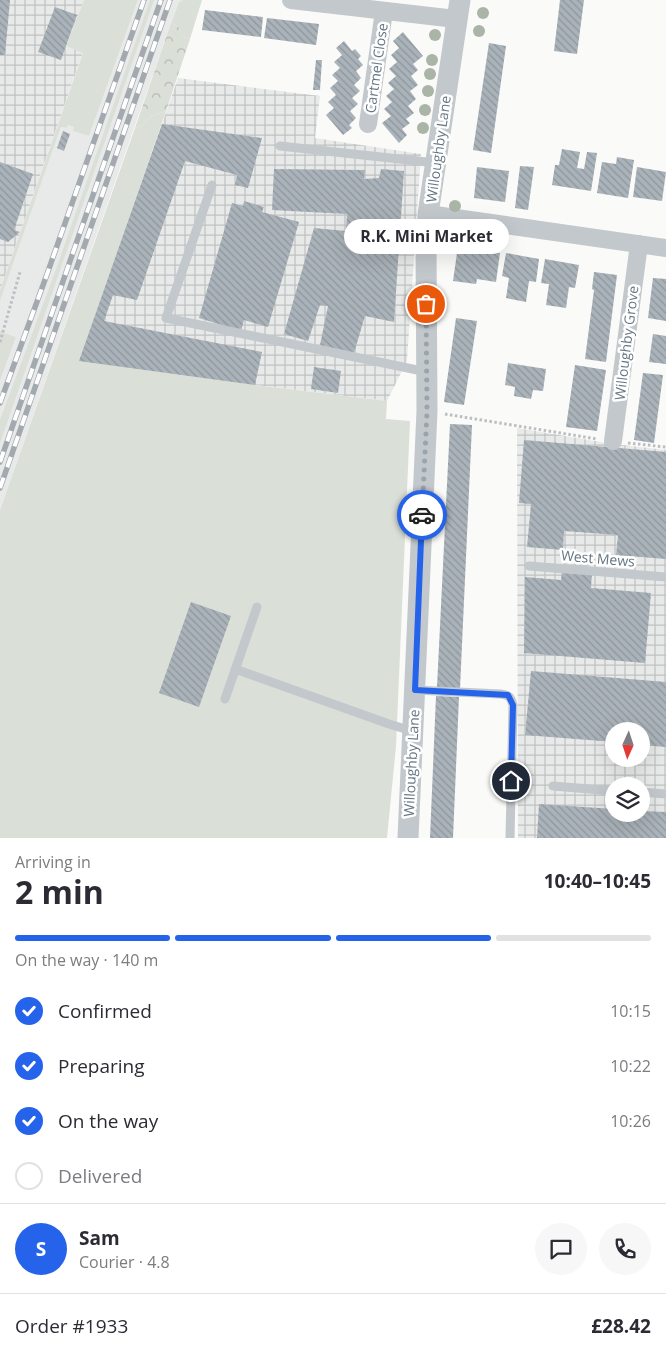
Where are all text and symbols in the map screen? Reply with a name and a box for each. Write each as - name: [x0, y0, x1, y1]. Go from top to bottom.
- street label: Cartmel Close: [360, 22, 392, 114]
- street label: Willoughby Lane: [421, 94, 455, 204]
- callout: R.K. Mini Market: [344, 219, 508, 254]
- text: R.K. Mini Market: [360, 225, 493, 247]
- pin: [405, 283, 447, 325]
- street label: Willoughby Grove: [610, 285, 642, 401]
- icon: bag: [412, 290, 440, 318]
- courier: [397, 490, 447, 540]
- icon: car: [408, 501, 436, 529]
- street label: West Mews: [560, 545, 636, 571]
- street label: Willoughby Lane: [399, 709, 423, 817]
- north arrow: [605, 722, 650, 768]
- map controls: [605, 722, 650, 822]
- pin: [490, 760, 532, 802]
- icon: home: [497, 767, 525, 795]
- button: layers: [605, 777, 650, 822]
- text: Arriving in: [15, 851, 91, 873]
- text: 10:40–10:45: [544, 868, 651, 894]
- text: 2 min: [15, 870, 104, 913]
- text: On the way · 140 m: [15, 949, 158, 971]
- icon: check: [15, 997, 43, 1025]
- text: Confirmed: [58, 998, 152, 1024]
- text: 10:15: [610, 1000, 651, 1022]
- icon: check: [15, 1052, 43, 1080]
- text: Preparing: [58, 1053, 145, 1079]
- text: 10:22: [610, 1055, 651, 1077]
- icon: check: [15, 1107, 43, 1135]
- text: On the way: [58, 1108, 158, 1134]
- text: 10:26: [610, 1110, 651, 1132]
- text: Delivered: [58, 1163, 142, 1189]
- button: chat: [535, 1223, 587, 1275]
- button: phone: [599, 1223, 651, 1275]
- text: Sam: [79, 1225, 120, 1251]
- text: S: [36, 1236, 46, 1262]
- text: Courier · 4.8: [79, 1251, 170, 1273]
- text: Order #1933: [15, 1313, 128, 1339]
- text: £28.42: [591, 1313, 651, 1339]

